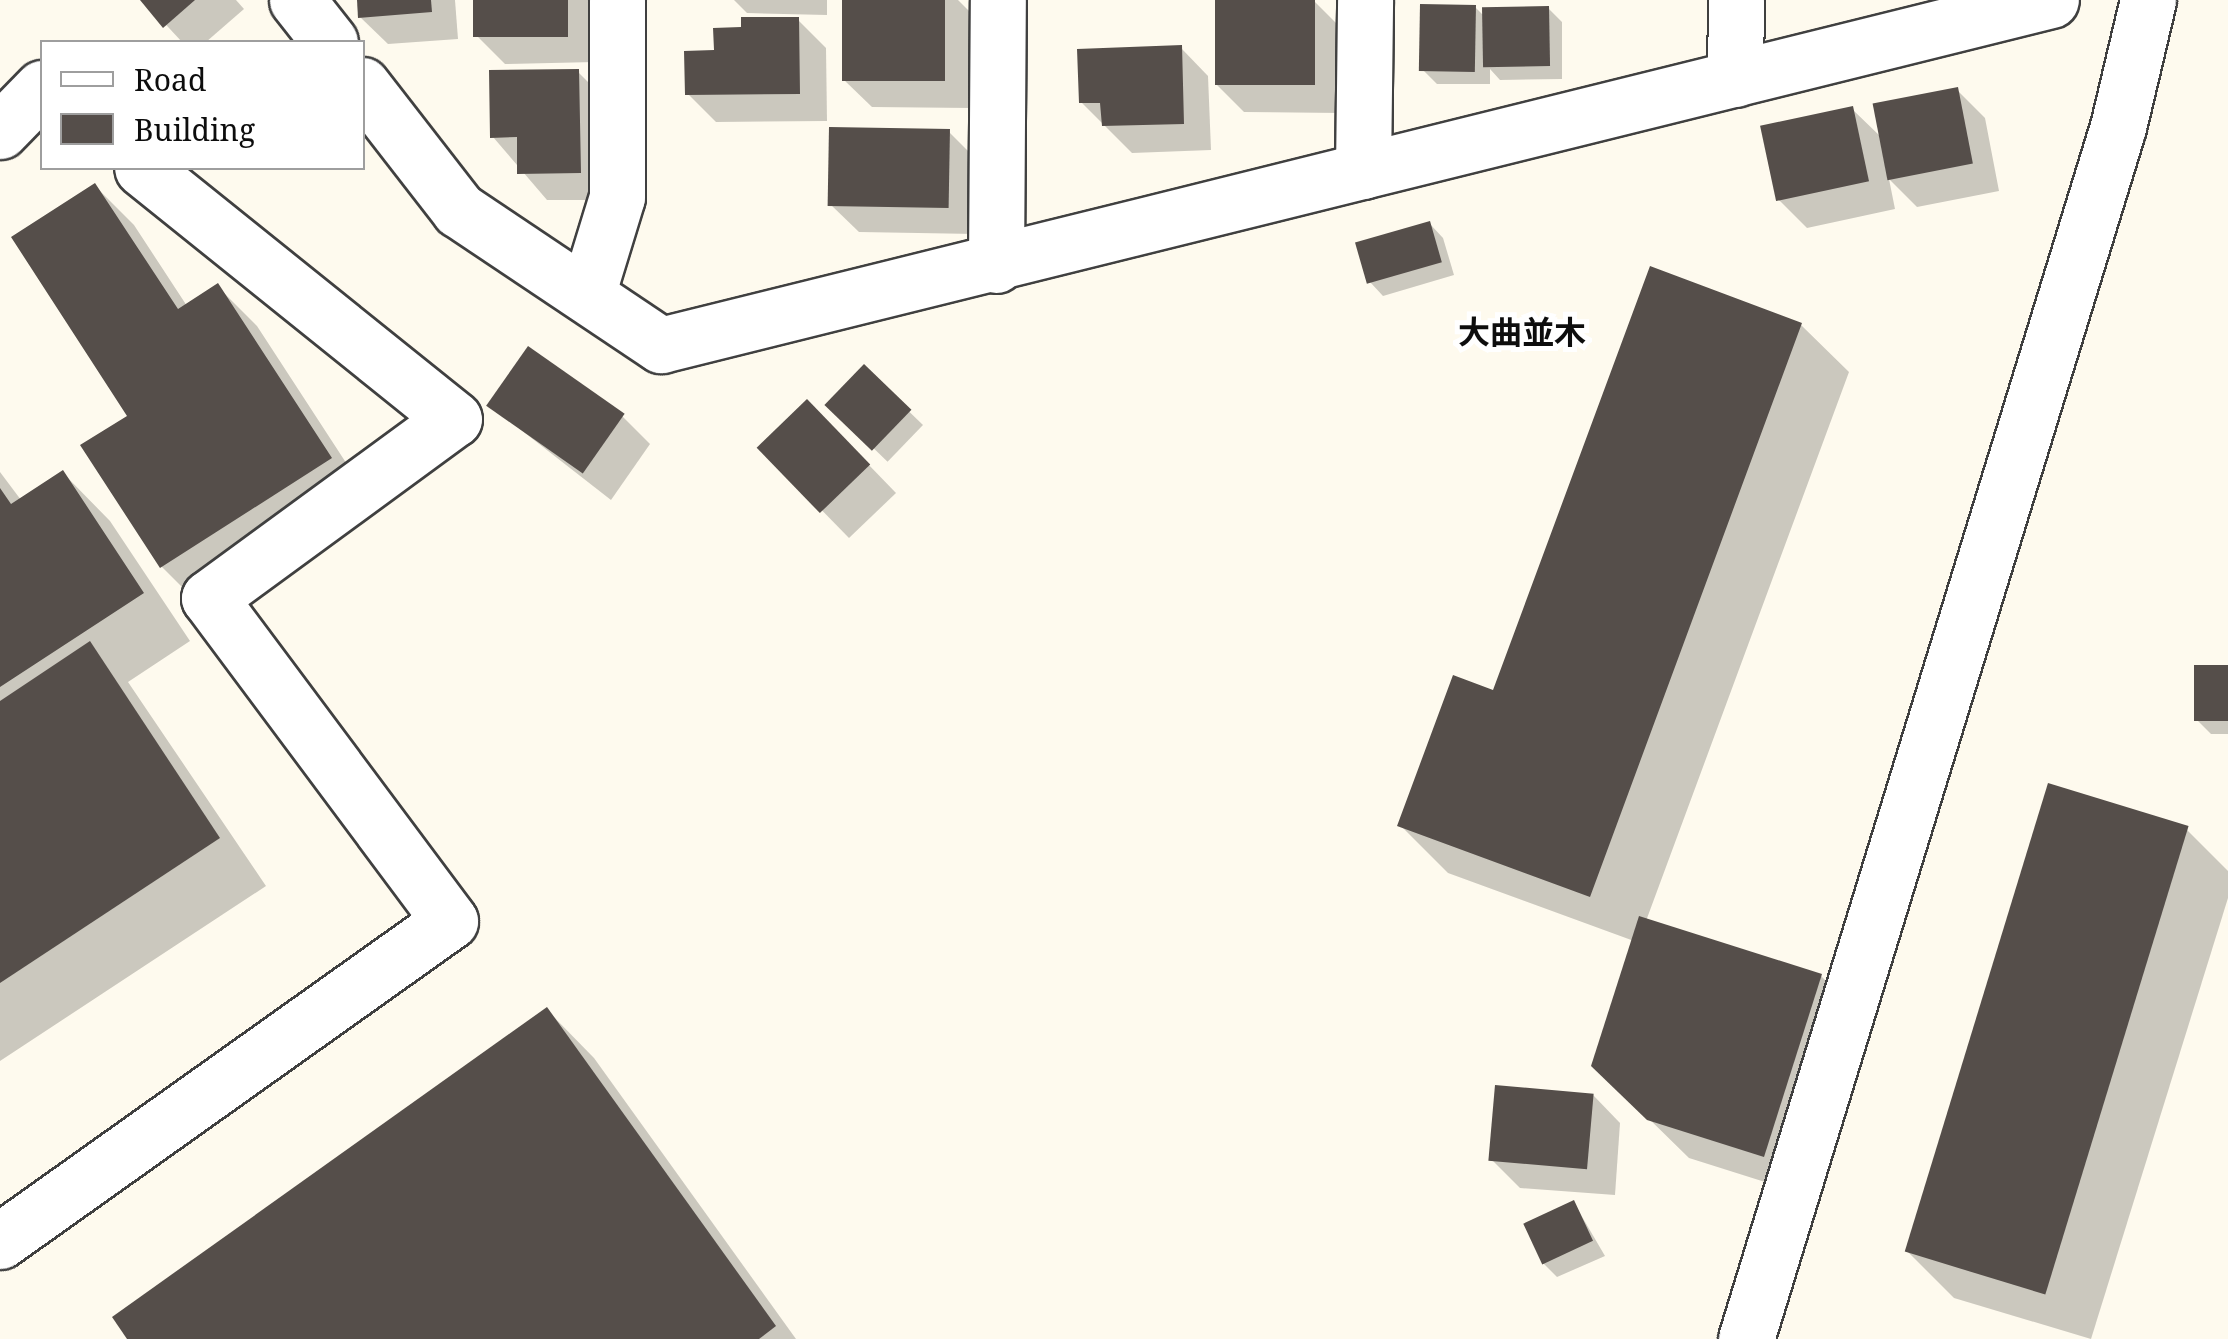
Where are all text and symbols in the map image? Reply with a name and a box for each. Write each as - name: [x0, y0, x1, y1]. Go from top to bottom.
- legend: [40, 40, 365, 170]
- text: Road: [134, 59, 206, 100]
- text: Building: [134, 109, 255, 150]
- district label: 大曲並木: [1458, 313, 1586, 351]

